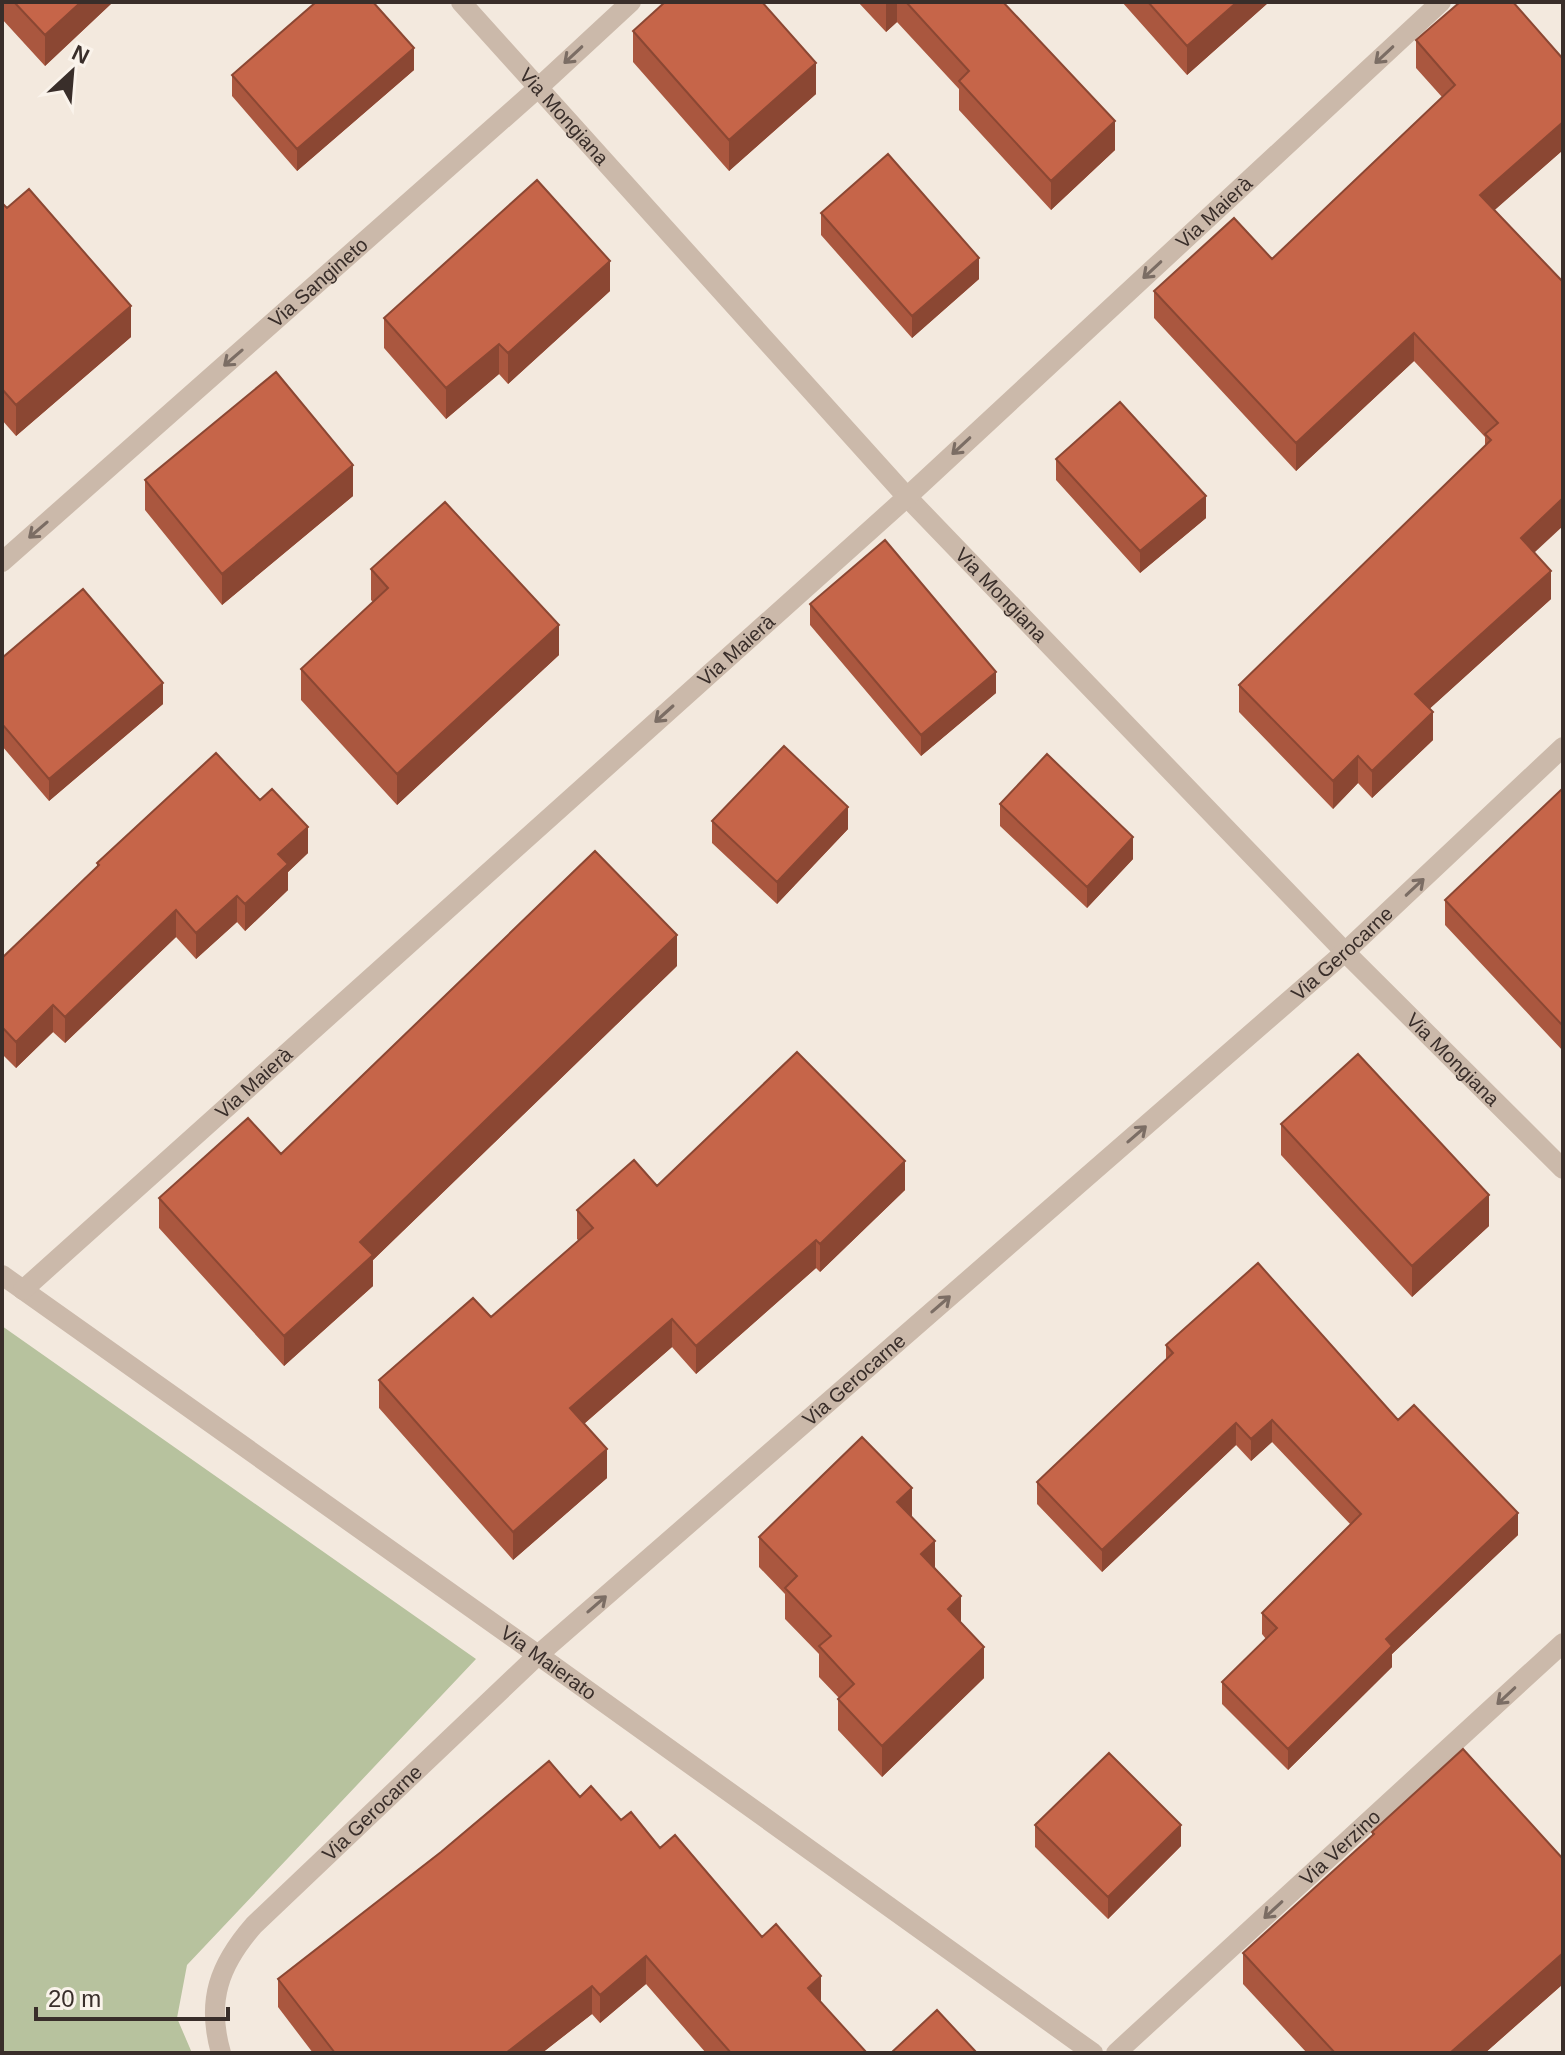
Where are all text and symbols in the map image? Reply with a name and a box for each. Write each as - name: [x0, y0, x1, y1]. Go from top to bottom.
- north arrow: [32, 32, 112, 112]
- text: N: [68, 40, 93, 69]
- one-way arrow: [1374, 45, 1394, 64]
- one-way arrow: [564, 46, 584, 64]
- street label: Via Mongiana: [515, 64, 614, 170]
- street label: Via Maierà: [1171, 171, 1257, 253]
- street label: Via Sangineto: [264, 233, 372, 332]
- one-way arrow: [1142, 260, 1162, 279]
- one-way arrow: [223, 349, 243, 367]
- one-way arrow: [951, 437, 971, 456]
- one-way arrow: [28, 521, 48, 539]
- street label: Via Mongiana: [951, 543, 1052, 647]
- street label: Via Maierà: [693, 610, 780, 690]
- one-way arrow: [655, 705, 675, 723]
- one-way arrow: [1405, 877, 1425, 896]
- street label: Via Gerocarne: [1287, 902, 1397, 1005]
- street label: Via Mongiana: [1402, 1009, 1504, 1111]
- street label: Via Maierà: [211, 1042, 297, 1123]
- one-way arrow: [1126, 1125, 1147, 1143]
- one-way arrow: [930, 1296, 950, 1314]
- street label: Via Gerocarne: [798, 1329, 910, 1430]
- one-way arrow: [586, 1595, 606, 1613]
- street label: Via Maierato: [497, 1621, 600, 1704]
- one-way arrow: [1496, 1687, 1516, 1705]
- street label: Via Gerocarne: [318, 1760, 426, 1865]
- street label: Via Verzino: [1295, 1805, 1385, 1890]
- one-way arrow: [1263, 1900, 1283, 1918]
- scale bar: [36, 1971, 228, 2021]
- text: 20 m: [48, 1985, 101, 2012]

